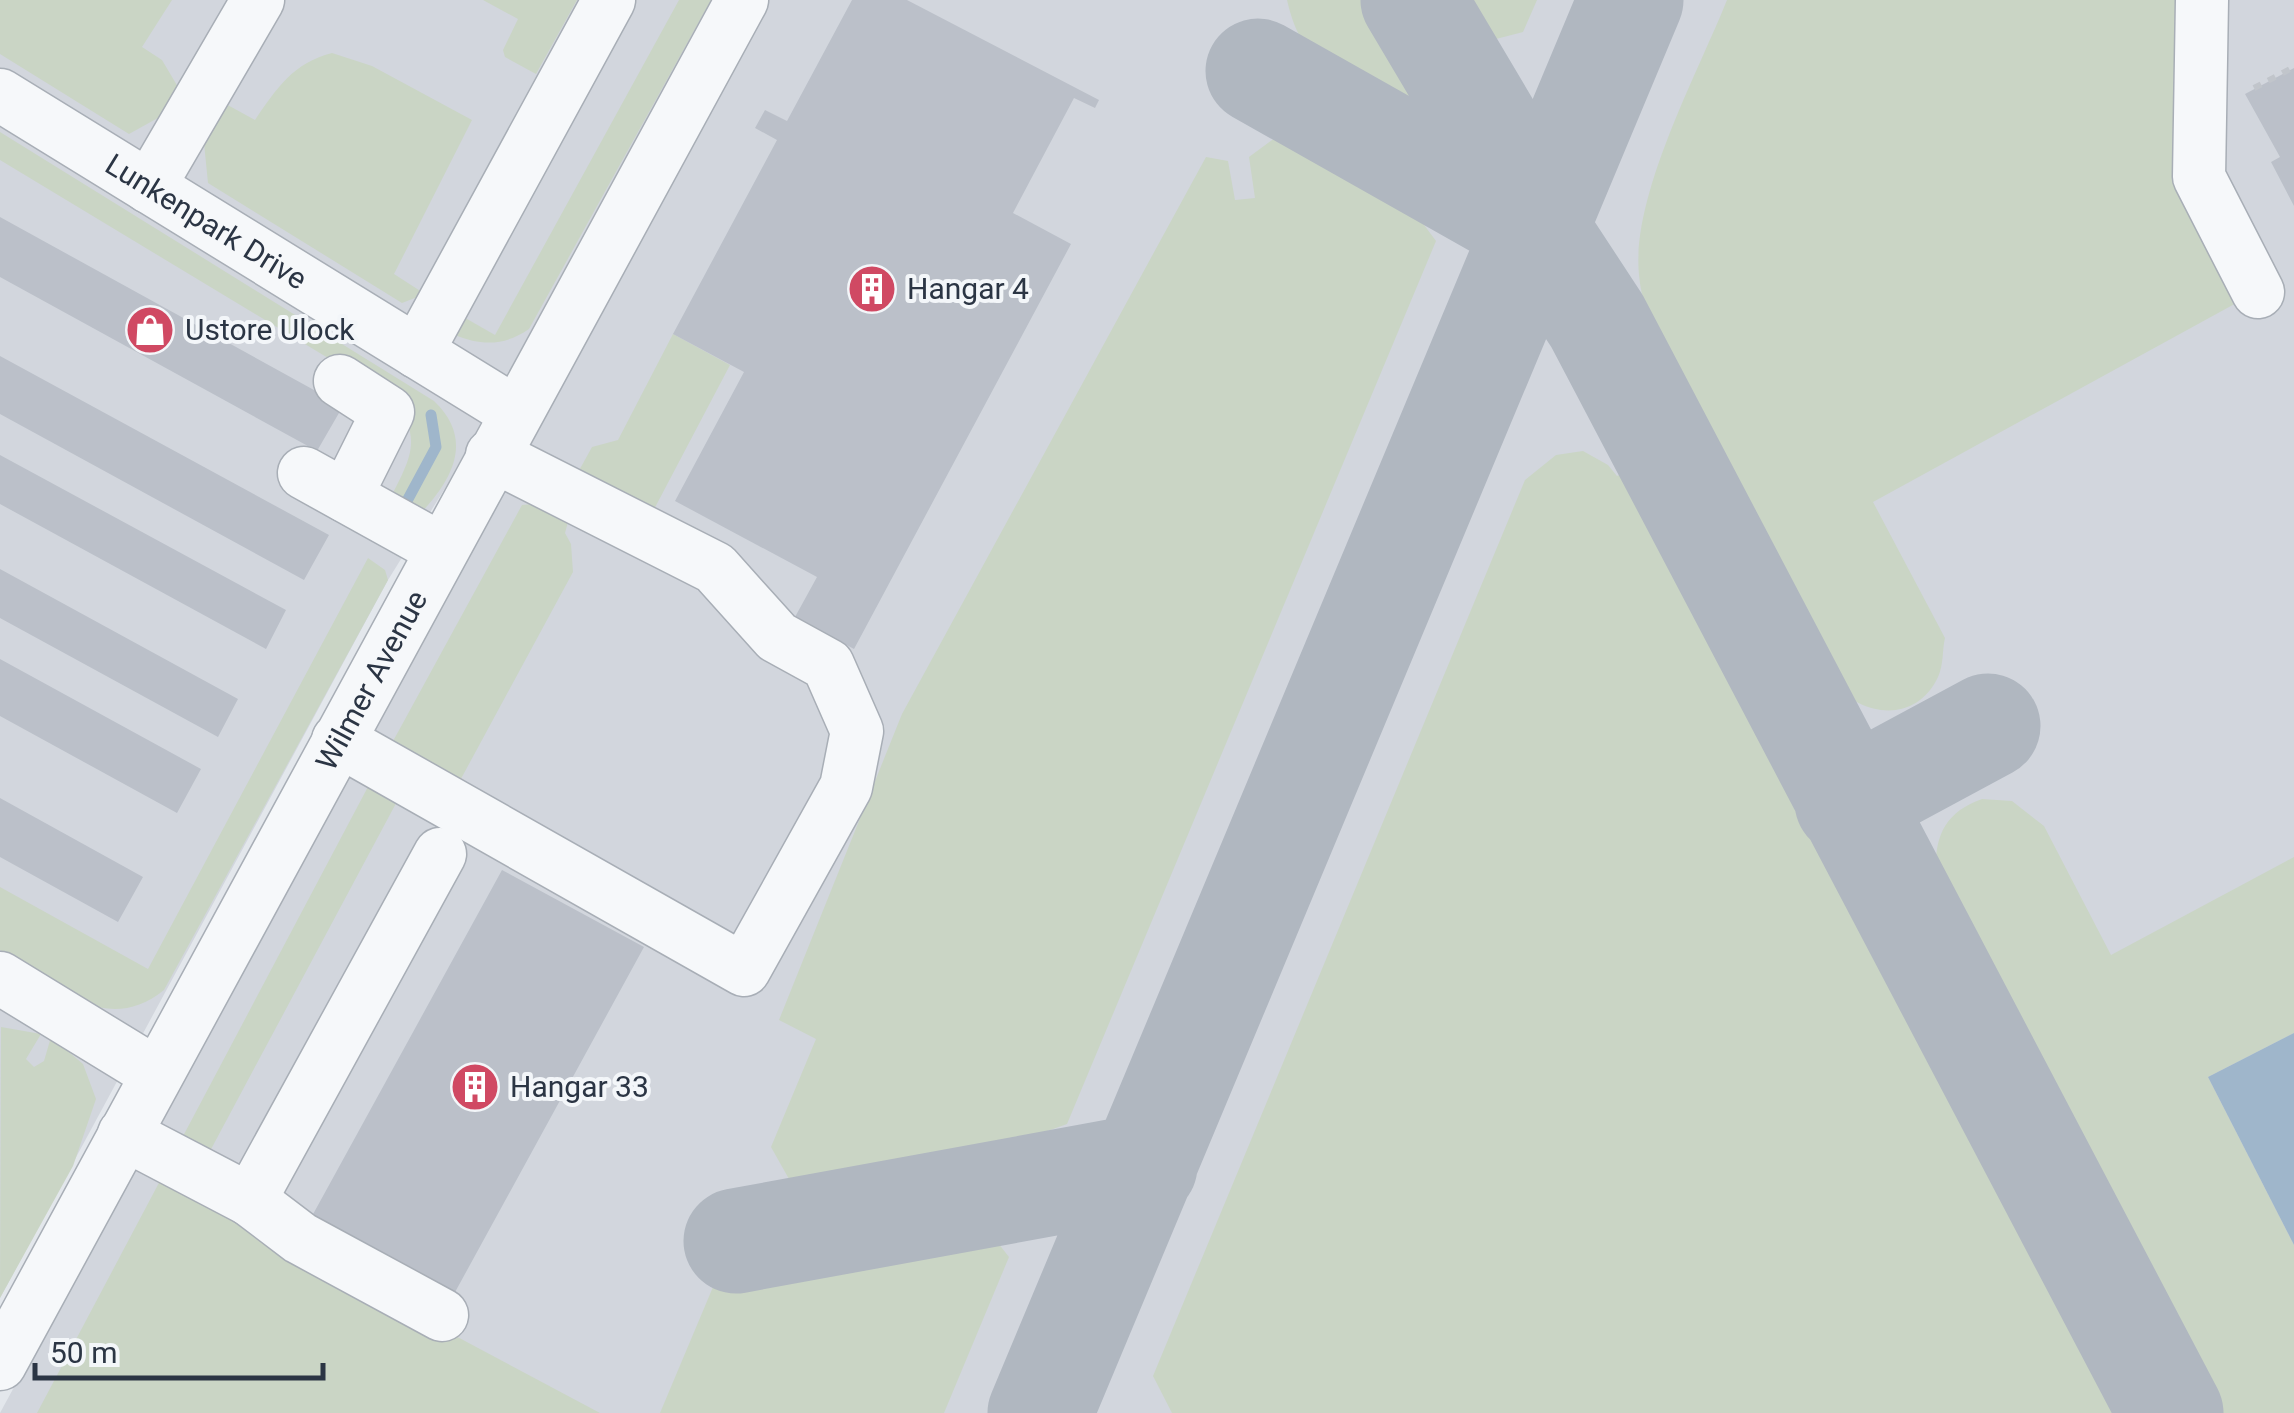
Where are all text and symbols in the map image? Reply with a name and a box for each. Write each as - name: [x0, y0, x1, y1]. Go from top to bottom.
- street label: Lunkenpark Drive: [99, 146, 313, 296]
- building icon: Hangar 4: [846, 263, 898, 315]
- place label: Hangar 4: [907, 271, 1029, 306]
- shop icon: Ustore Ulock: [124, 304, 176, 356]
- place label: Ustore Ulock: [185, 312, 355, 347]
- street label: Wilmer Avenue: [308, 584, 434, 776]
- building icon: Hangar 33: [449, 1061, 501, 1113]
- place label: Hangar 33: [510, 1069, 649, 1104]
- scale bar: [35, 1318, 322, 1380]
- text: 50 m: [50, 1335, 117, 1370]

